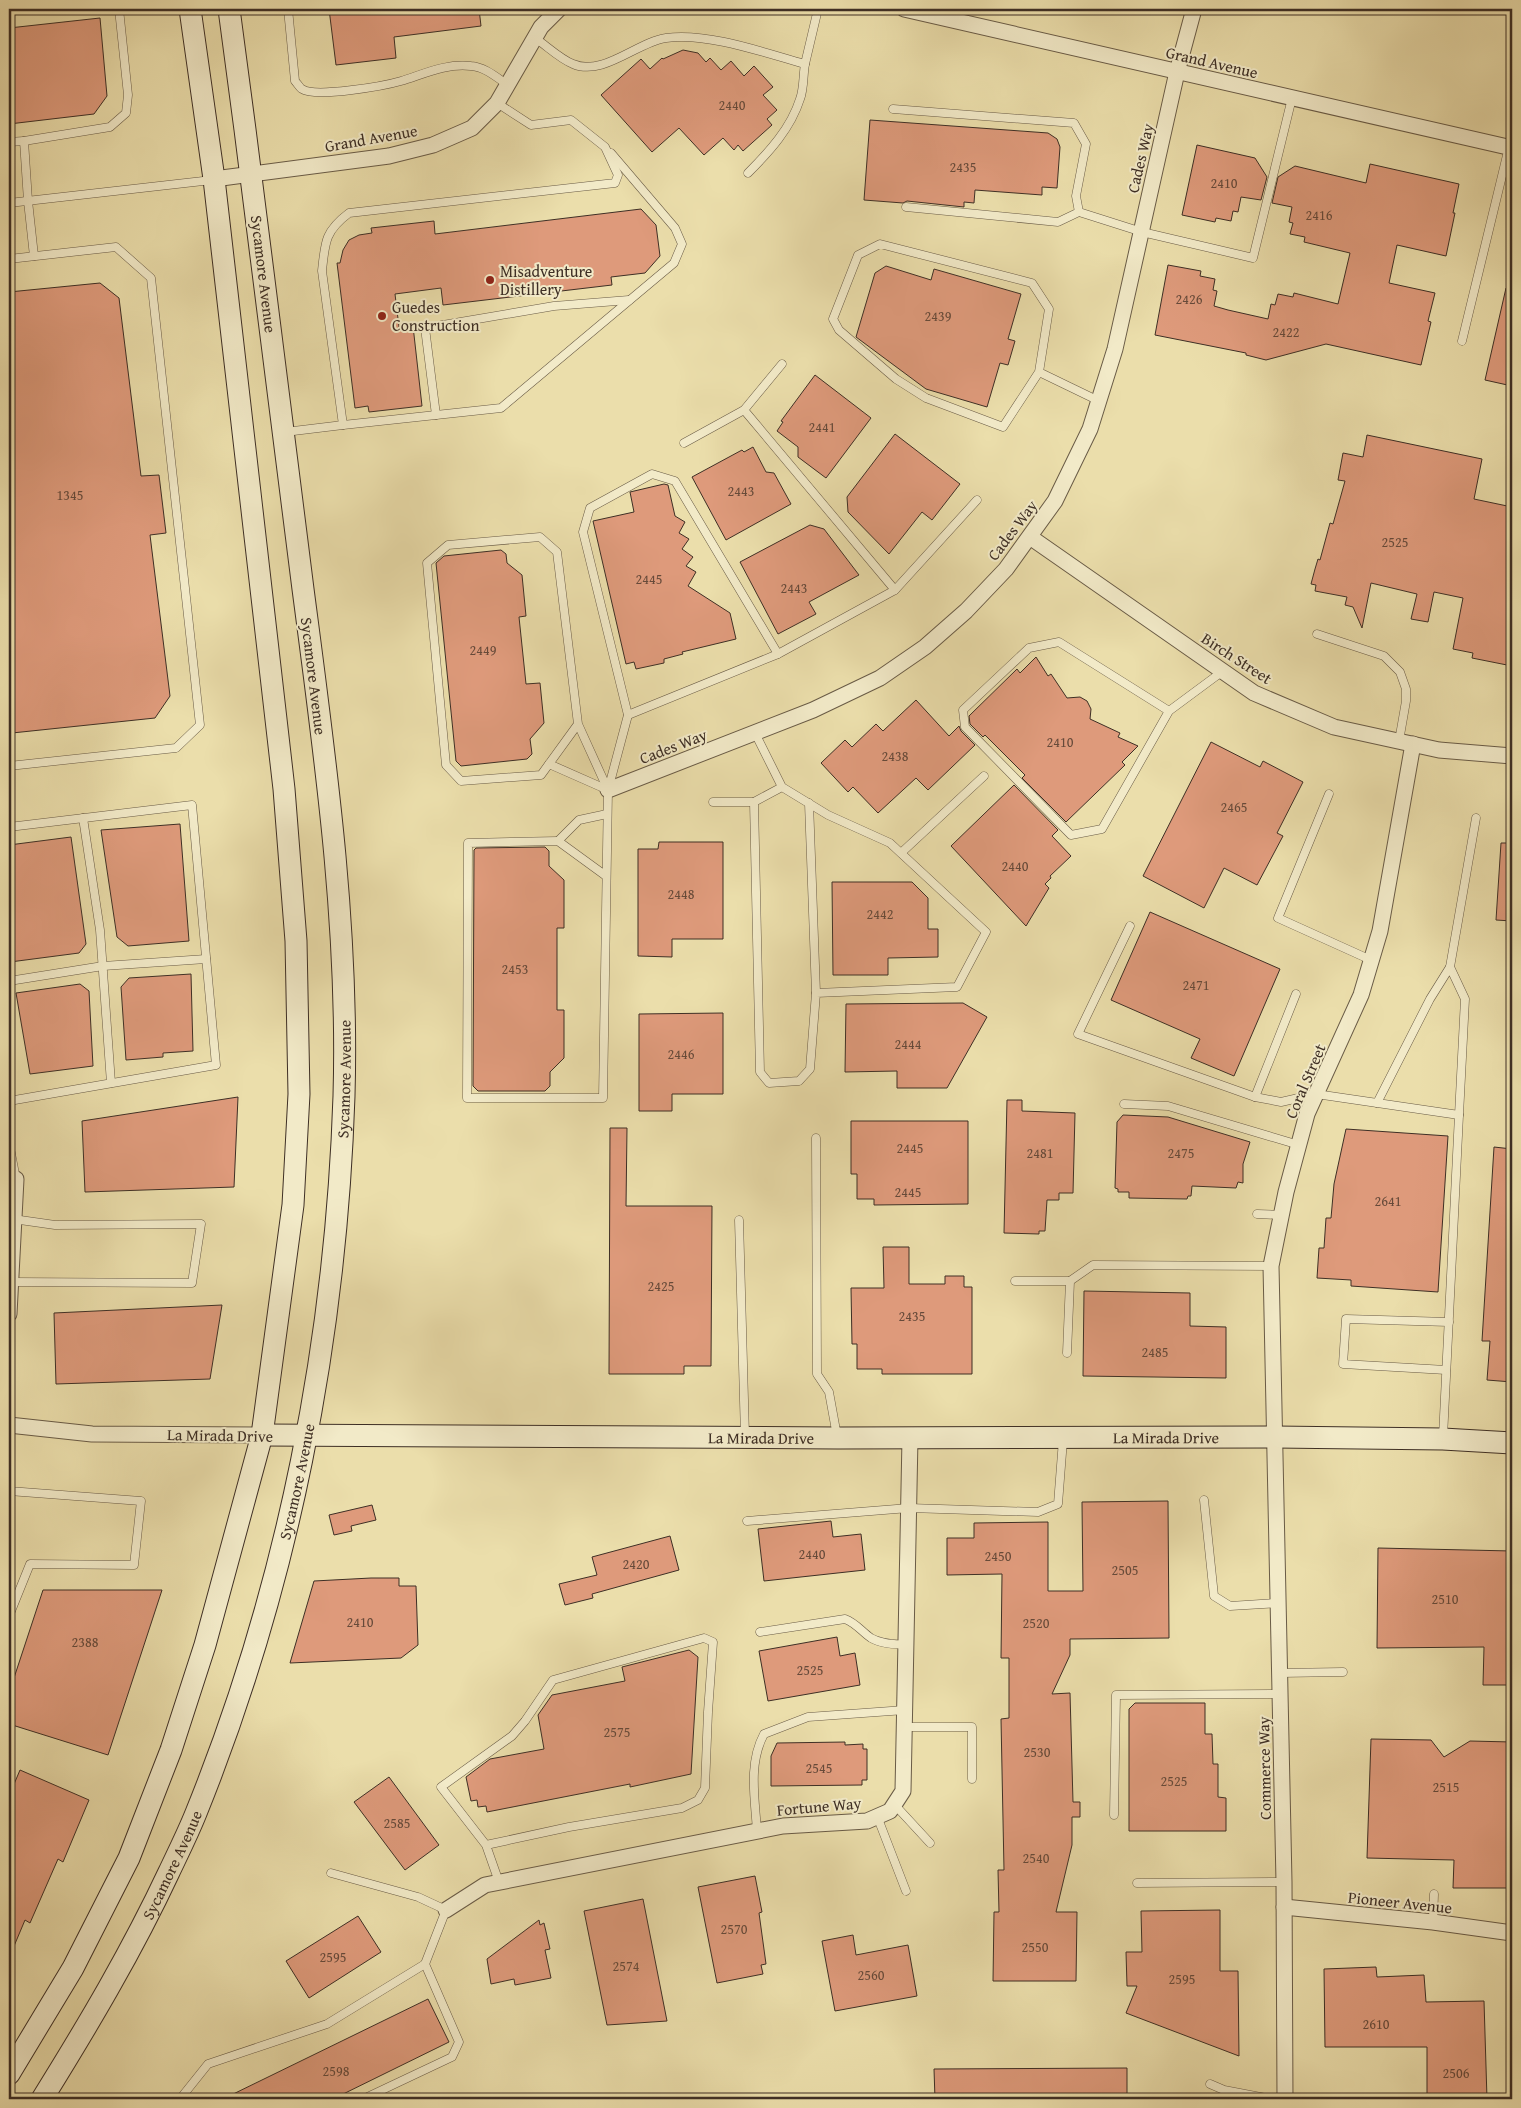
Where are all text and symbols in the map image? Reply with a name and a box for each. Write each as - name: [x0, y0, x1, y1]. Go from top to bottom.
- street label: Grand Avenue: [1164, 40, 1260, 84]
- house number: 2440: [719, 95, 746, 115]
- street label: Grand Avenue: [323, 118, 419, 158]
- street label: Cades Way: [1120, 121, 1160, 195]
- house number: 2435: [950, 157, 976, 177]
- house number: 2410: [1211, 173, 1238, 193]
- house number: 2416: [1306, 205, 1333, 225]
- street label: Sycamore Avenue: [245, 214, 283, 334]
- place label: Misadventure Distillery: [500, 259, 592, 301]
- marker: Misadventure Distillery: [484, 274, 496, 286]
- house number: 2426: [1176, 289, 1203, 309]
- place label: Guedes Construction: [392, 295, 479, 337]
- house number: 2439: [925, 306, 952, 326]
- marker: Guedes Construction: [376, 310, 388, 322]
- house number: 2422: [1273, 322, 1299, 342]
- house number: 2441: [809, 417, 835, 437]
- house number: 2443: [728, 481, 754, 501]
- house number: 1345: [57, 485, 83, 505]
- street label: Cades Way: [981, 495, 1043, 565]
- house number: 2525: [1382, 532, 1408, 552]
- house number: 2445: [636, 569, 662, 589]
- house number: 2443: [781, 578, 807, 598]
- street label: Sycamore Avenue: [295, 616, 333, 736]
- street label: Birch Street: [1197, 626, 1277, 690]
- house number: 2449: [470, 640, 497, 660]
- street label: Cades Way: [636, 722, 710, 770]
- house number: 2410: [1047, 732, 1074, 752]
- house number: 2438: [882, 746, 909, 766]
- house number: 2465: [1221, 797, 1247, 817]
- house number: 2440: [1002, 856, 1029, 876]
- house number: 2448: [668, 884, 695, 904]
- house number: 2442: [867, 904, 893, 924]
- house number: 2453: [502, 959, 528, 979]
- house number: 2471: [1183, 975, 1209, 995]
- street label: Sycamore Avenue: [330, 1020, 357, 1139]
- house number: 2444: [895, 1034, 922, 1054]
- street label: Coral Street: [1278, 1039, 1332, 1122]
- house number: 2446: [668, 1044, 695, 1064]
- house number: 2445: [897, 1138, 923, 1158]
- house number: 2481: [1027, 1143, 1053, 1163]
- house number: 2475: [1168, 1143, 1194, 1163]
- house number: 2445: [895, 1182, 921, 1202]
- house number: 2641: [1375, 1191, 1401, 1211]
- house number: 2425: [648, 1276, 674, 1296]
- house number: 2435: [899, 1306, 925, 1326]
- house number: 2485: [1142, 1342, 1168, 1362]
- street label: Sycamore Avenue: [272, 1421, 321, 1542]
- street label: La Mirada Drive: [167, 1422, 273, 1448]
- street label: La Mirada Drive: [708, 1425, 814, 1450]
- street label: La Mirada Drive: [1113, 1425, 1219, 1449]
- house number: 2440: [799, 1544, 826, 1564]
- house number: 2450: [985, 1546, 1012, 1566]
- house number: 2420: [623, 1554, 650, 1574]
- house number: 2505: [1112, 1560, 1138, 1580]
- house number: 2510: [1432, 1589, 1459, 1609]
- house number: 2410: [347, 1612, 374, 1632]
- house number: 2520: [1023, 1613, 1050, 1633]
- house number: 2388: [72, 1632, 99, 1652]
- house number: 2525: [797, 1660, 823, 1680]
- street label: Commerce Way: [1251, 1716, 1277, 1820]
- house number: 2575: [604, 1722, 630, 1742]
- house number: 2530: [1024, 1742, 1051, 1762]
- house number: 2545: [806, 1758, 832, 1778]
- house number: 2525: [1161, 1771, 1187, 1791]
- house number: 2515: [1433, 1777, 1459, 1797]
- street label: Fortune Way: [776, 1790, 862, 1822]
- street label: Sycamore Avenue: [136, 1807, 208, 1924]
- house number: 2585: [384, 1813, 410, 1833]
- house number: 2540: [1023, 1848, 1050, 1868]
- street label: Pioneer Avenue: [1347, 1885, 1453, 1919]
- house number: 2570: [721, 1919, 748, 1939]
- house number: 2550: [1022, 1937, 1049, 1957]
- house number: 2595: [320, 1947, 346, 1967]
- house number: 2574: [613, 1956, 640, 1976]
- house number: 2560: [858, 1965, 885, 1985]
- house number: 2595: [1169, 1969, 1195, 1989]
- house number: 2610: [1363, 2014, 1390, 2034]
- house number: 2598: [323, 2061, 350, 2081]
- house number: 2506: [1443, 2063, 1470, 2083]

